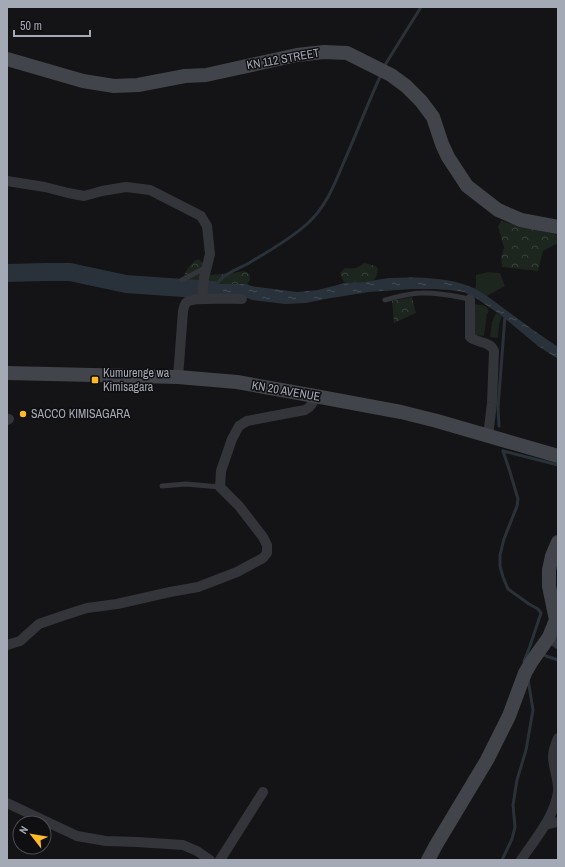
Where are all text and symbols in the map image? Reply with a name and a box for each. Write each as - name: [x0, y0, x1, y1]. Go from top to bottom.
- scale bar: [14, 12, 90, 38]
- text: 50 m: [20, 18, 42, 34]
- street label: KN 112 STREET: [245, 45, 321, 73]
- place label: Kumurenge wa Kimisagara: [103, 365, 170, 395]
- marker: Kumurenge wa Kimisagara: [90, 375, 100, 385]
- street label: KN 20 AVENUE: [250, 377, 322, 405]
- place label: SACCO KIMISAGARA: [31, 406, 130, 422]
- marker: SACCO KIMISAGARA: [18, 409, 28, 419]
- north arrow: [12, 815, 52, 855]
- text: N: [16, 823, 31, 836]

